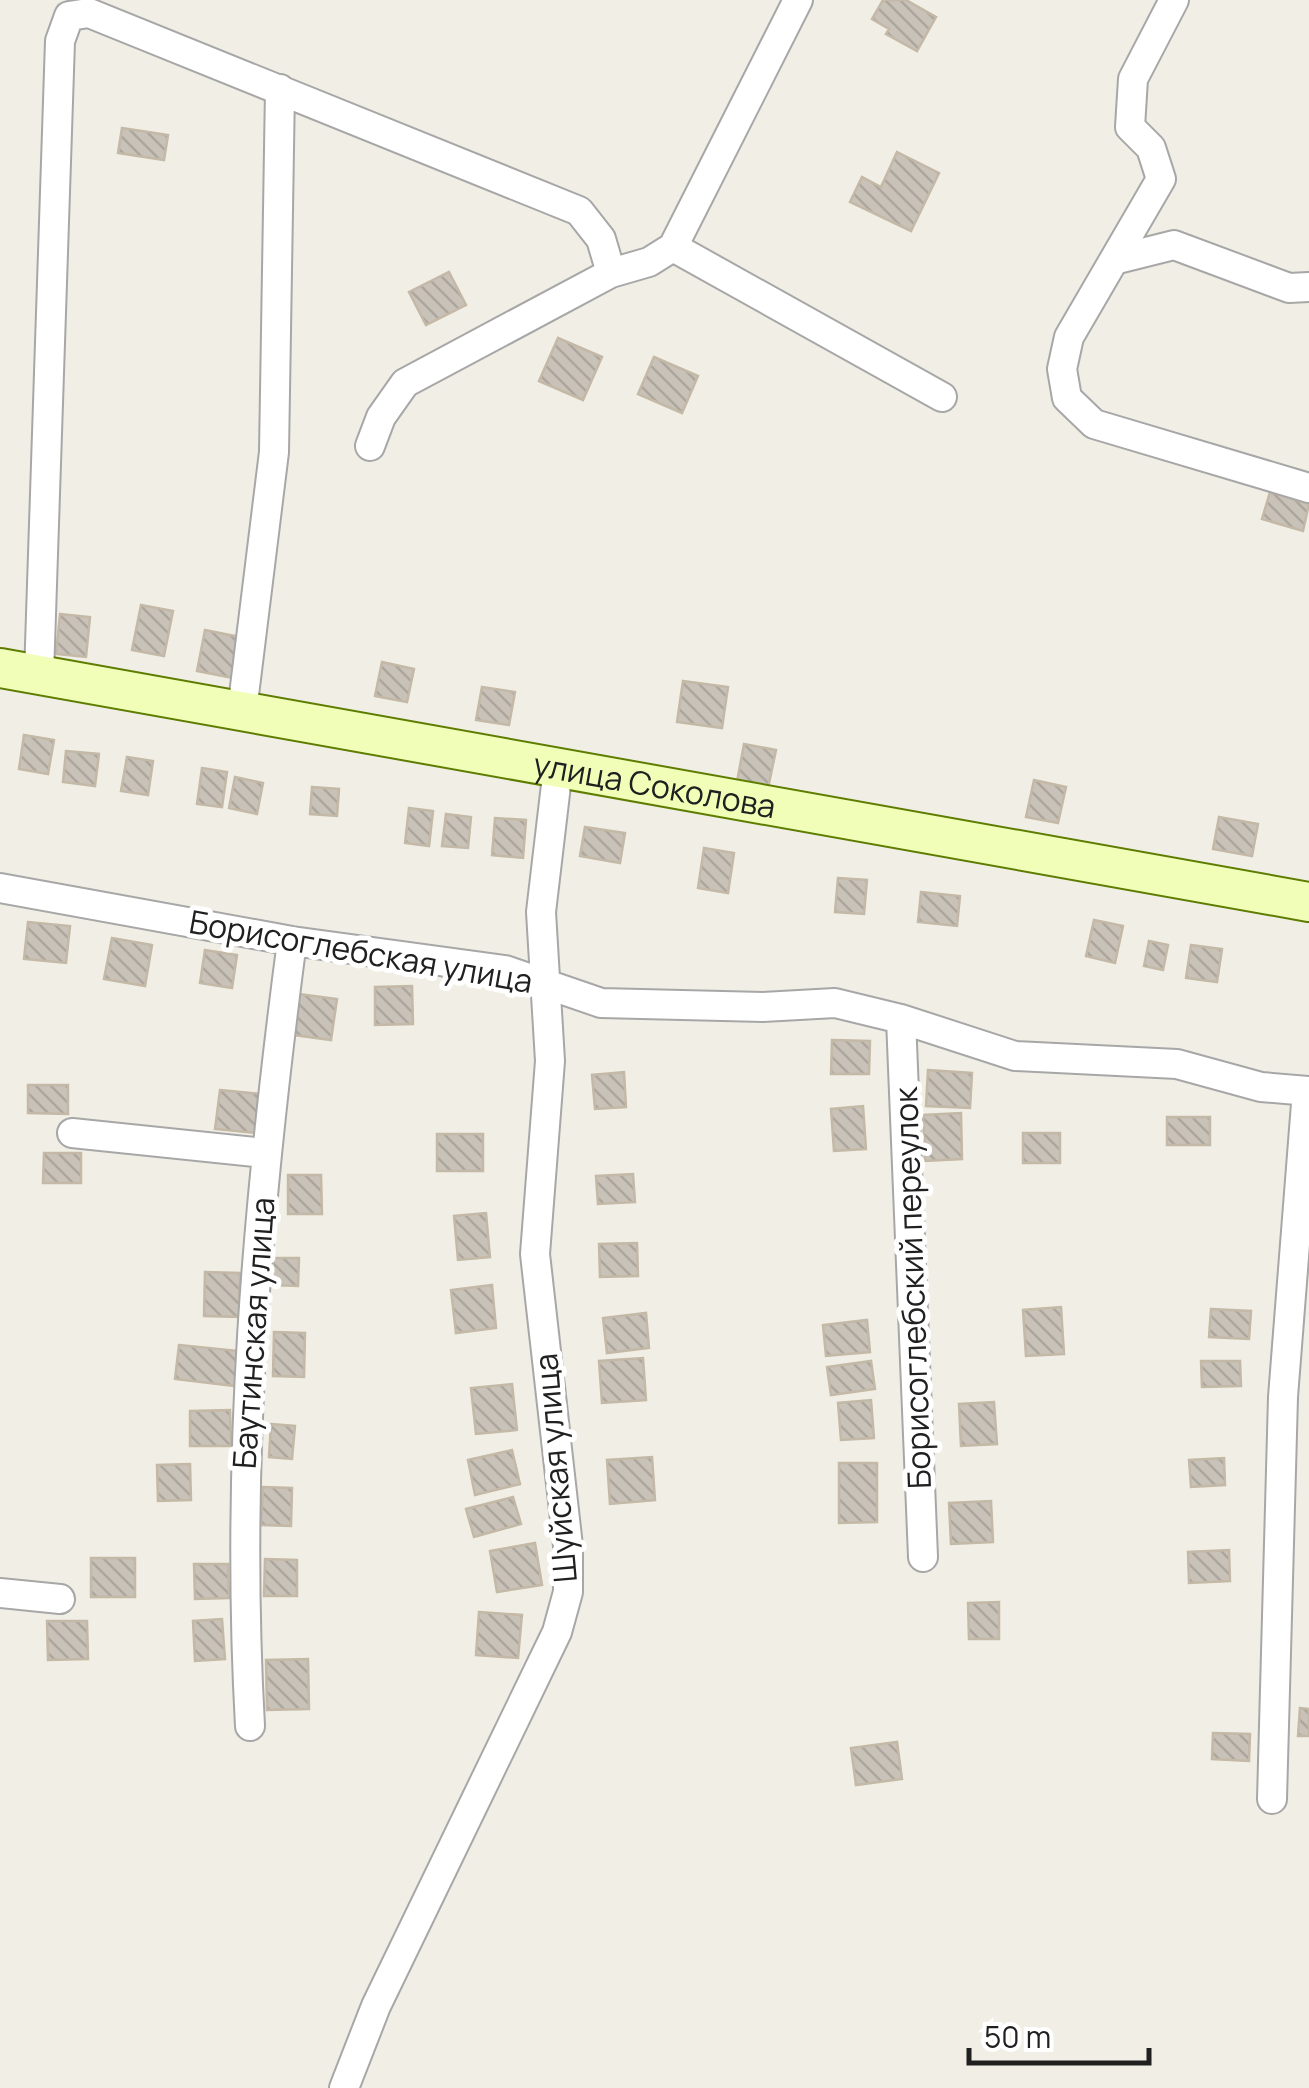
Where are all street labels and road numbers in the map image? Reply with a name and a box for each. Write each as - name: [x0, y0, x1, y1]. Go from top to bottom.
- street label: улица Соколова: [530, 742, 779, 828]
- street label: Борисоглебская улица: [186, 899, 536, 1003]
- street label: Борисоглебский переулок: [883, 1085, 941, 1490]
- street label: Баутинская улица: [222, 1196, 284, 1470]
- street label: Шуйская улица: [523, 1352, 587, 1584]

